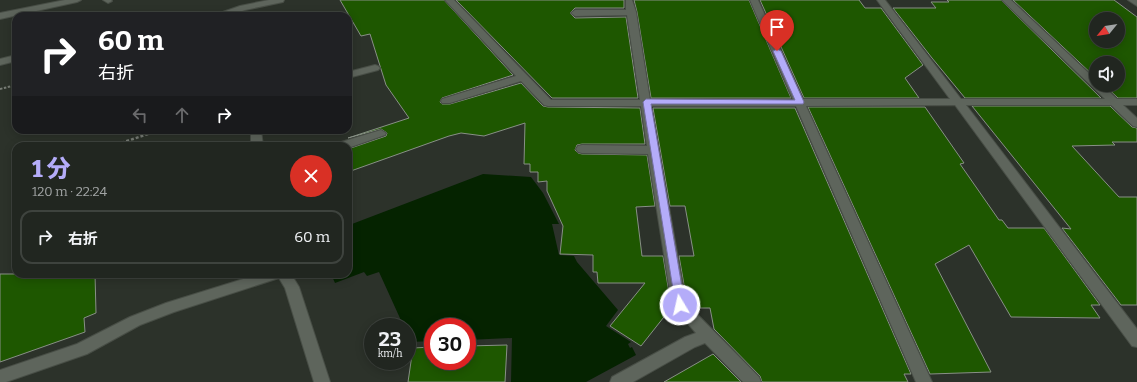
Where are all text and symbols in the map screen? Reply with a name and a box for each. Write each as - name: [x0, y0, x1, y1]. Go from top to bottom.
- pin: [760, 10, 794, 51]
- north arrow: [1089, 12, 1125, 48]
- map controls: [1089, 12, 1125, 92]
- icon: arrive: [766, 16, 788, 38]
- text: 60 m: [98, 24, 164, 57]
- icon: right: [32, 28, 84, 80]
- button: sound: [1089, 56, 1125, 92]
- text: 右折: [98, 62, 134, 84]
- icon: left: [129, 104, 151, 126]
- icon: ahead: [171, 104, 193, 126]
- icon: right: [213, 104, 235, 126]
- text: 1 分: [32, 155, 71, 183]
- button: close: [290, 155, 332, 197]
- text: 120 m · 22:24: [32, 184, 107, 199]
- icon: right: [34, 226, 56, 248]
- text: 60 m: [294, 228, 330, 246]
- text: 右折: [68, 230, 98, 248]
- position arrow: [659, 284, 701, 326]
- speed limit sign: 30: [424, 318, 476, 370]
- text: 23: [379, 327, 401, 351]
- text: km/h: [378, 348, 402, 360]

